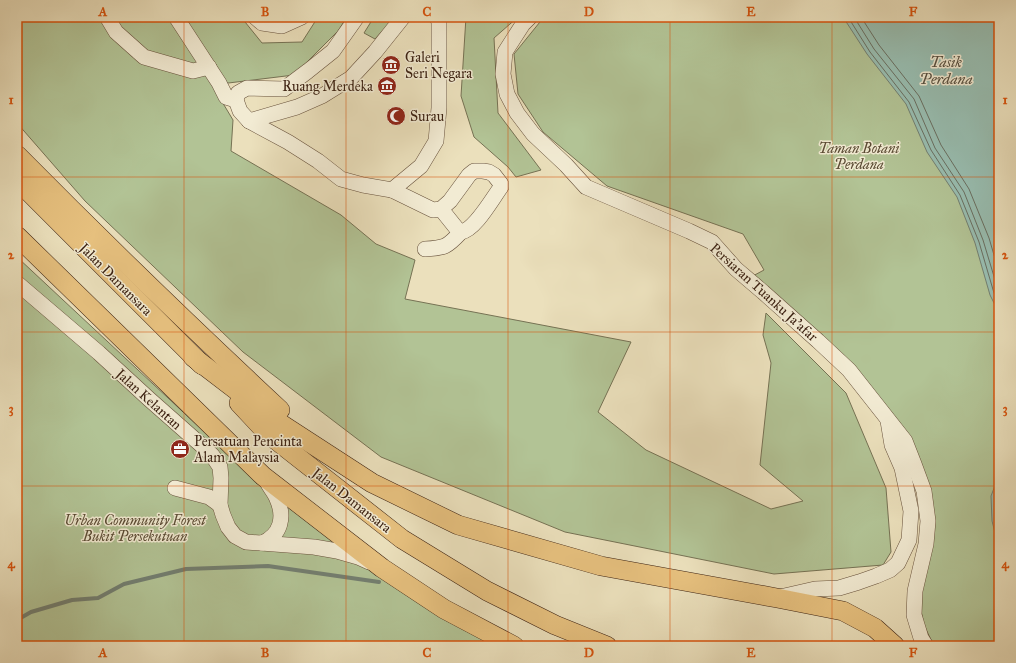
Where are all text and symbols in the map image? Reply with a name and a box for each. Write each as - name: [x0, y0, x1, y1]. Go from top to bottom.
- text: A: [98, 4, 108, 20]
- text: B: [261, 4, 270, 20]
- text: C: [423, 4, 432, 20]
- text: D: [584, 4, 594, 20]
- text: E: [746, 4, 756, 20]
- text: F: [909, 4, 918, 20]
- place label: Galeri Seri Negara: [405, 49, 472, 82]
- water label: Tasik Perdana: [919, 53, 973, 88]
- museum icon: Galeri Seri Negara: [380, 54, 402, 76]
- museum icon: Ruang Merdeka: [376, 75, 398, 97]
- place label: Ruang Merdeka: [282, 78, 373, 95]
- text: 1: [8, 92, 14, 108]
- text: 1: [1002, 92, 1008, 108]
- mosque icon: Surau: [385, 105, 407, 127]
- place label: Surau: [410, 108, 445, 125]
- park label: Taman Botani Perdana: [819, 140, 899, 173]
- street label: Jalan Damansara: [74, 238, 156, 320]
- street label: Persiaran Tuanku Ja'afar: [706, 240, 822, 346]
- text: 2: [8, 247, 15, 263]
- text: 2: [1002, 247, 1009, 263]
- street label: Jalan Kelantan: [110, 364, 185, 434]
- text: 3: [8, 401, 14, 417]
- text: 3: [1002, 401, 1008, 417]
- place label: Persatuan Pencinta Alam Malaysia: [193, 433, 302, 466]
- office icon: Persatuan Pencinta Alam Malaysia: [169, 438, 191, 460]
- street label: Jalan Damansara: [306, 463, 395, 537]
- park label: Urban Community Forest Bukit Persekutuan: [64, 512, 207, 545]
- text: 4: [7, 556, 15, 572]
- text: 4: [1001, 556, 1009, 572]
- text: A: [98, 645, 108, 661]
- text: B: [261, 645, 270, 661]
- text: C: [423, 645, 432, 661]
- text: D: [584, 645, 594, 661]
- text: E: [746, 645, 756, 661]
- text: F: [909, 645, 918, 661]

